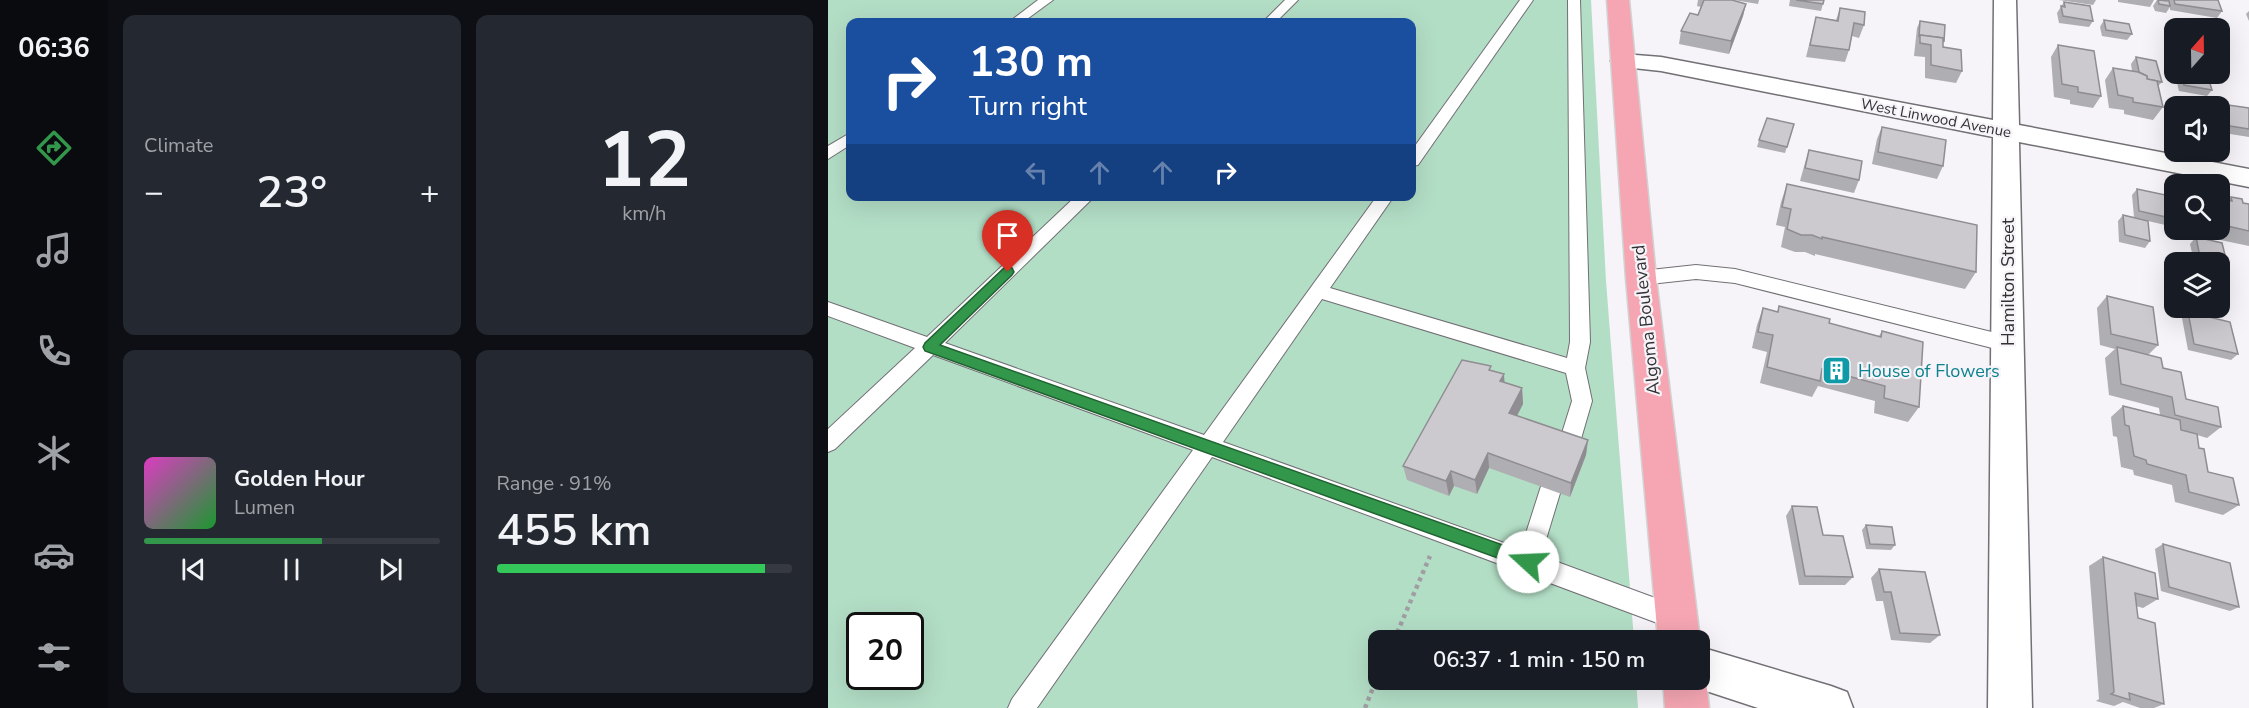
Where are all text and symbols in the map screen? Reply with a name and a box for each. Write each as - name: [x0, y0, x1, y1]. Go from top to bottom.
- north arrow: [2164, 18, 2230, 84]
- map controls: [2164, 18, 2230, 318]
- text: 06:36: [18, 30, 90, 67]
- text: 130 m: [969, 34, 1093, 91]
- icon: right: [870, 42, 948, 120]
- text: Turn right: [969, 88, 1087, 125]
- street label: West Linwood Avenue: [1859, 94, 2013, 142]
- button: sound: [2164, 96, 2230, 162]
- text: 12: [597, 107, 691, 214]
- icon: directions: [33, 127, 75, 169]
- text: Climate: [144, 132, 213, 159]
- icon: left: [1020, 156, 1053, 189]
- icon: ahead: [1083, 156, 1116, 189]
- icon: ahead: [1146, 156, 1179, 189]
- icon: right: [1209, 156, 1242, 189]
- text: 23°: [256, 162, 327, 223]
- text: −: [144, 170, 164, 215]
- text: +: [420, 170, 439, 215]
- button: search: [2164, 174, 2230, 240]
- text: km/h: [622, 200, 666, 227]
- pin: [982, 210, 1033, 272]
- street label: Hamilton Street: [1996, 217, 2020, 346]
- icon: arrive: [991, 219, 1024, 252]
- icon: music: [33, 229, 75, 271]
- street label: Algoma Boulevard: [1626, 244, 1666, 396]
- button: layers: [2164, 252, 2230, 318]
- icon: phone: [33, 330, 75, 372]
- building icon: House of Flowers: [1821, 355, 1853, 387]
- place label: House of Flowers: [1858, 359, 2000, 383]
- icon: climate: [33, 432, 75, 474]
- text: Golden Hour: [234, 464, 365, 494]
- text: Range · 91%: [497, 470, 612, 497]
- text: Lumen: [234, 494, 295, 521]
- text: 455 km: [497, 500, 652, 561]
- position arrow: [1496, 530, 1560, 594]
- icon: car: [33, 534, 75, 576]
- icon: previous: [177, 553, 210, 586]
- icon: pause: [275, 553, 308, 586]
- icon: next: [374, 553, 407, 586]
- speed limit sign: 20: [846, 612, 924, 690]
- icon: filters: [33, 636, 75, 678]
- text: 06:37 · 1 min · 150 m: [1433, 645, 1645, 675]

